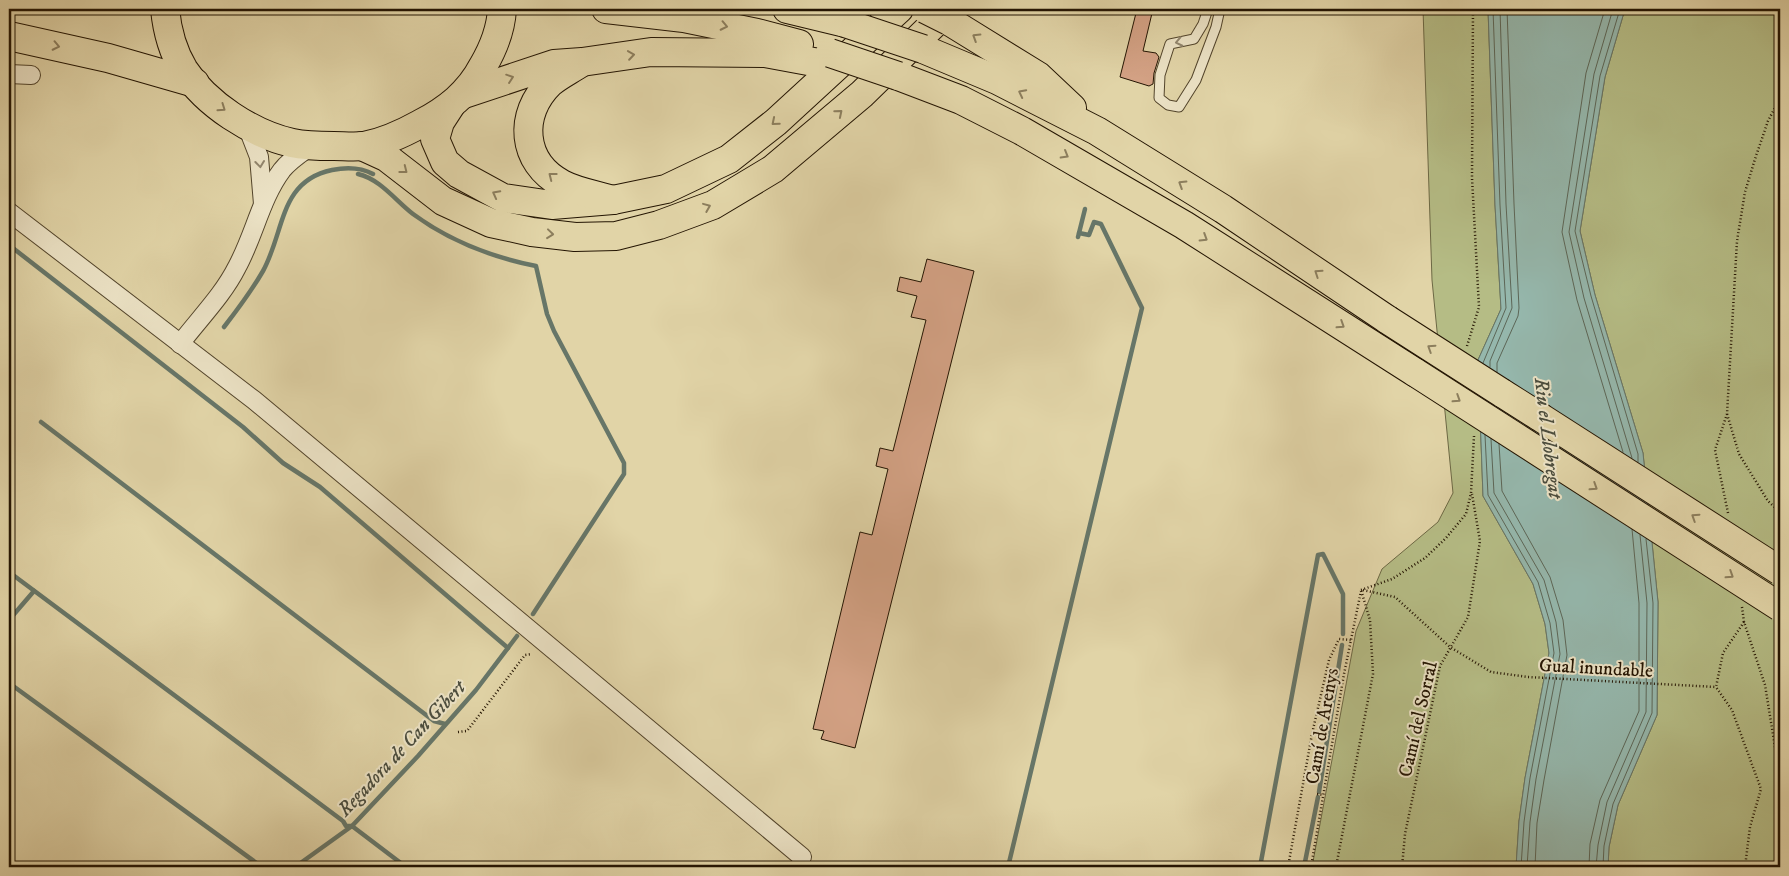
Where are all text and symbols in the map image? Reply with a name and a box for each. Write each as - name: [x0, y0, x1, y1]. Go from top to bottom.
- one-way arrow: [719, 20, 728, 31]
- one-way arrow: [972, 34, 981, 44]
- one-way arrow: [1174, 36, 1183, 47]
- one-way arrow: [52, 40, 61, 51]
- one-way arrow: [627, 50, 635, 61]
- one-way arrow: [505, 74, 514, 84]
- one-way arrow: [1019, 89, 1028, 99]
- one-way arrow: [216, 102, 226, 111]
- one-way arrow: [833, 110, 842, 119]
- one-way arrow: [772, 117, 781, 126]
- one-way arrow: [1059, 149, 1068, 159]
- one-way arrow: [254, 160, 264, 169]
- one-way arrow: [398, 165, 407, 174]
- one-way arrow: [549, 174, 558, 182]
- one-way arrow: [1179, 181, 1188, 190]
- one-way arrow: [492, 190, 501, 200]
- one-way arrow: [702, 203, 711, 213]
- one-way arrow: [546, 228, 554, 239]
- one-way arrow: [1199, 232, 1208, 241]
- one-way arrow: [1314, 270, 1324, 279]
- one-way arrow: [1336, 319, 1345, 329]
- one-way arrow: [1428, 344, 1437, 354]
- water label: Riu el Llobregat: [1528, 375, 1568, 502]
- one-way arrow: [1452, 393, 1461, 403]
- one-way arrow: [1588, 481, 1597, 491]
- one-way arrow: [1691, 513, 1700, 523]
- one-way arrow: [1725, 569, 1734, 578]
- street label: Gual inundable: [1538, 654, 1654, 683]
- street label: Camí del Sorral: [1394, 659, 1443, 779]
- street label: Camí de Arenys: [1301, 666, 1344, 786]
- water label: Regadora de Can Gibert: [332, 674, 473, 823]

